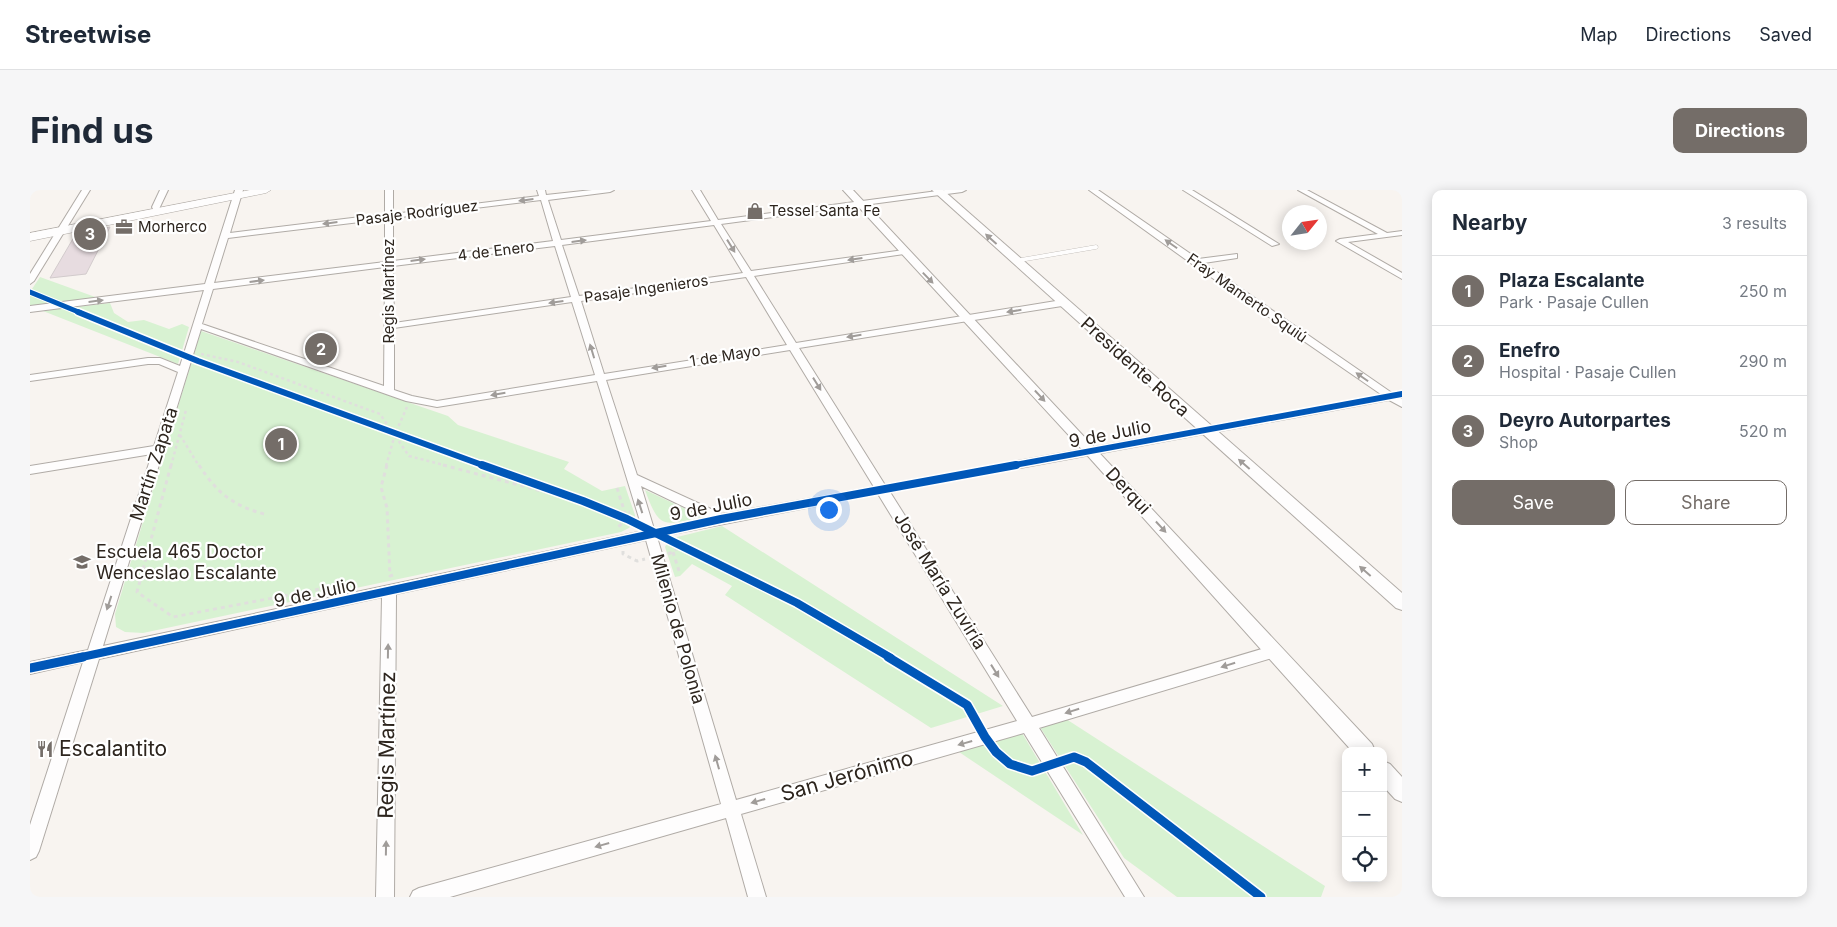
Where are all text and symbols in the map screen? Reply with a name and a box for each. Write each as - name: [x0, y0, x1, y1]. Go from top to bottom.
- text: Streetwise: [25, 20, 151, 49]
- text: Map: [1580, 24, 1618, 45]
- text: Directions: [1646, 24, 1731, 45]
- text: Saved: [1759, 24, 1812, 45]
- button: Directions: [1673, 108, 1807, 153]
- text: Find us: [30, 109, 154, 151]
- street label: Pasaje Rodríguez: [355, 196, 479, 229]
- one-way arrow: [518, 196, 534, 204]
- shop icon: Tessel Santa Fe: [745, 201, 765, 221]
- place label: Tessel Santa Fe: [769, 201, 880, 220]
- north arrow: [1282, 205, 1327, 250]
- text: Nearby: [1452, 210, 1527, 235]
- text: 3 results: [1722, 213, 1787, 233]
- pin: 3: [74, 215, 106, 253]
- office icon: Morherco: [114, 217, 134, 237]
- place label: Morherco: [138, 217, 207, 236]
- one-way arrow: [322, 219, 338, 227]
- one-way arrow: [986, 233, 998, 245]
- street label: 4 de Enero: [457, 236, 535, 265]
- one-way arrow: [572, 237, 588, 245]
- street label: Regis Martínez: [379, 238, 398, 344]
- one-way arrow: [726, 240, 735, 253]
- one-way arrow: [1164, 240, 1177, 250]
- street label: Fray Mamerto Squiú: [1183, 249, 1311, 346]
- one-way arrow: [847, 255, 863, 263]
- one-way arrow: [410, 256, 426, 264]
- text: Plaza Escalante: [1499, 269, 1645, 292]
- street label: Pasaje Ingenieros: [583, 270, 709, 307]
- one-way arrow: [922, 272, 934, 284]
- one-way arrow: [249, 277, 265, 285]
- text: 1: [1465, 281, 1471, 301]
- text: 250 m: [1739, 281, 1787, 301]
- text: Park · Pasaje Cullen: [1499, 292, 1649, 312]
- one-way arrow: [88, 297, 104, 305]
- one-way arrow: [547, 298, 563, 306]
- one-way arrow: [1006, 307, 1022, 315]
- street label: Presidente Roca: [1077, 313, 1194, 421]
- pin: 2: [305, 330, 337, 368]
- one-way arrow: [845, 332, 861, 340]
- text: Enefro: [1499, 339, 1560, 362]
- street label: 1 de Mayo: [688, 341, 762, 370]
- one-way arrow: [588, 343, 596, 358]
- text: 2: [1463, 351, 1473, 371]
- text: 290 m: [1739, 351, 1787, 371]
- text: Hospital · Pasaje Cullen: [1499, 362, 1676, 382]
- one-way arrow: [650, 363, 666, 371]
- one-way arrow: [1355, 372, 1369, 382]
- one-way arrow: [812, 378, 821, 391]
- one-way arrow: [490, 390, 506, 398]
- one-way arrow: [1034, 390, 1046, 402]
- street label: Martín Zapata: [125, 404, 182, 523]
- text: Deyro Autorpartes: [1499, 409, 1671, 432]
- street label: 9 de Julio: [1067, 415, 1153, 452]
- text: 3: [1463, 421, 1473, 441]
- text: 520 m: [1739, 421, 1787, 441]
- pin: 1: [265, 425, 297, 463]
- text: Shop: [1499, 432, 1538, 452]
- one-way arrow: [1237, 458, 1250, 469]
- street label: Derqui: [1102, 463, 1155, 518]
- button: Save: [1452, 480, 1615, 525]
- button: Share: [1625, 480, 1787, 525]
- street label: 9 de Julio: [668, 488, 754, 525]
- your location: [816, 497, 842, 523]
- one-way arrow: [636, 498, 644, 513]
- street label: José María Zuviría: [890, 509, 991, 653]
- one-way arrow: [1155, 520, 1167, 532]
- place label: Escuela 465 Doctor Wenceslao Escalante: [96, 541, 277, 583]
- street label: Milenio de Polonia: [647, 551, 710, 706]
- school or university icon: Escuela 465 Doctor Wenceslao Escalante: [72, 552, 92, 572]
- one-way arrow: [1360, 565, 1372, 577]
- street label: 9 de Julio: [272, 574, 358, 611]
- one-way arrow: [104, 596, 112, 611]
- one-way arrow: [384, 643, 392, 659]
- one-way arrow: [1220, 661, 1235, 669]
- one-way arrow: [991, 664, 1000, 677]
- street label: Regis Martínez: [373, 671, 400, 819]
- one-way arrow: [1065, 708, 1080, 716]
- place label: Escalantito: [59, 736, 167, 761]
- restaurant icon: Escalantito: [35, 739, 55, 759]
- one-way arrow: [957, 739, 973, 747]
- street label: San Jerónimo: [778, 745, 916, 806]
- map controls: [1342, 747, 1387, 882]
- button: +: [1342, 747, 1387, 792]
- one-way arrow: [713, 754, 721, 769]
- button: −: [1342, 792, 1387, 837]
- one-way arrow: [750, 798, 765, 806]
- button: locate: [1342, 837, 1387, 882]
- one-way arrow: [382, 840, 390, 856]
- one-way arrow: [594, 842, 609, 850]

